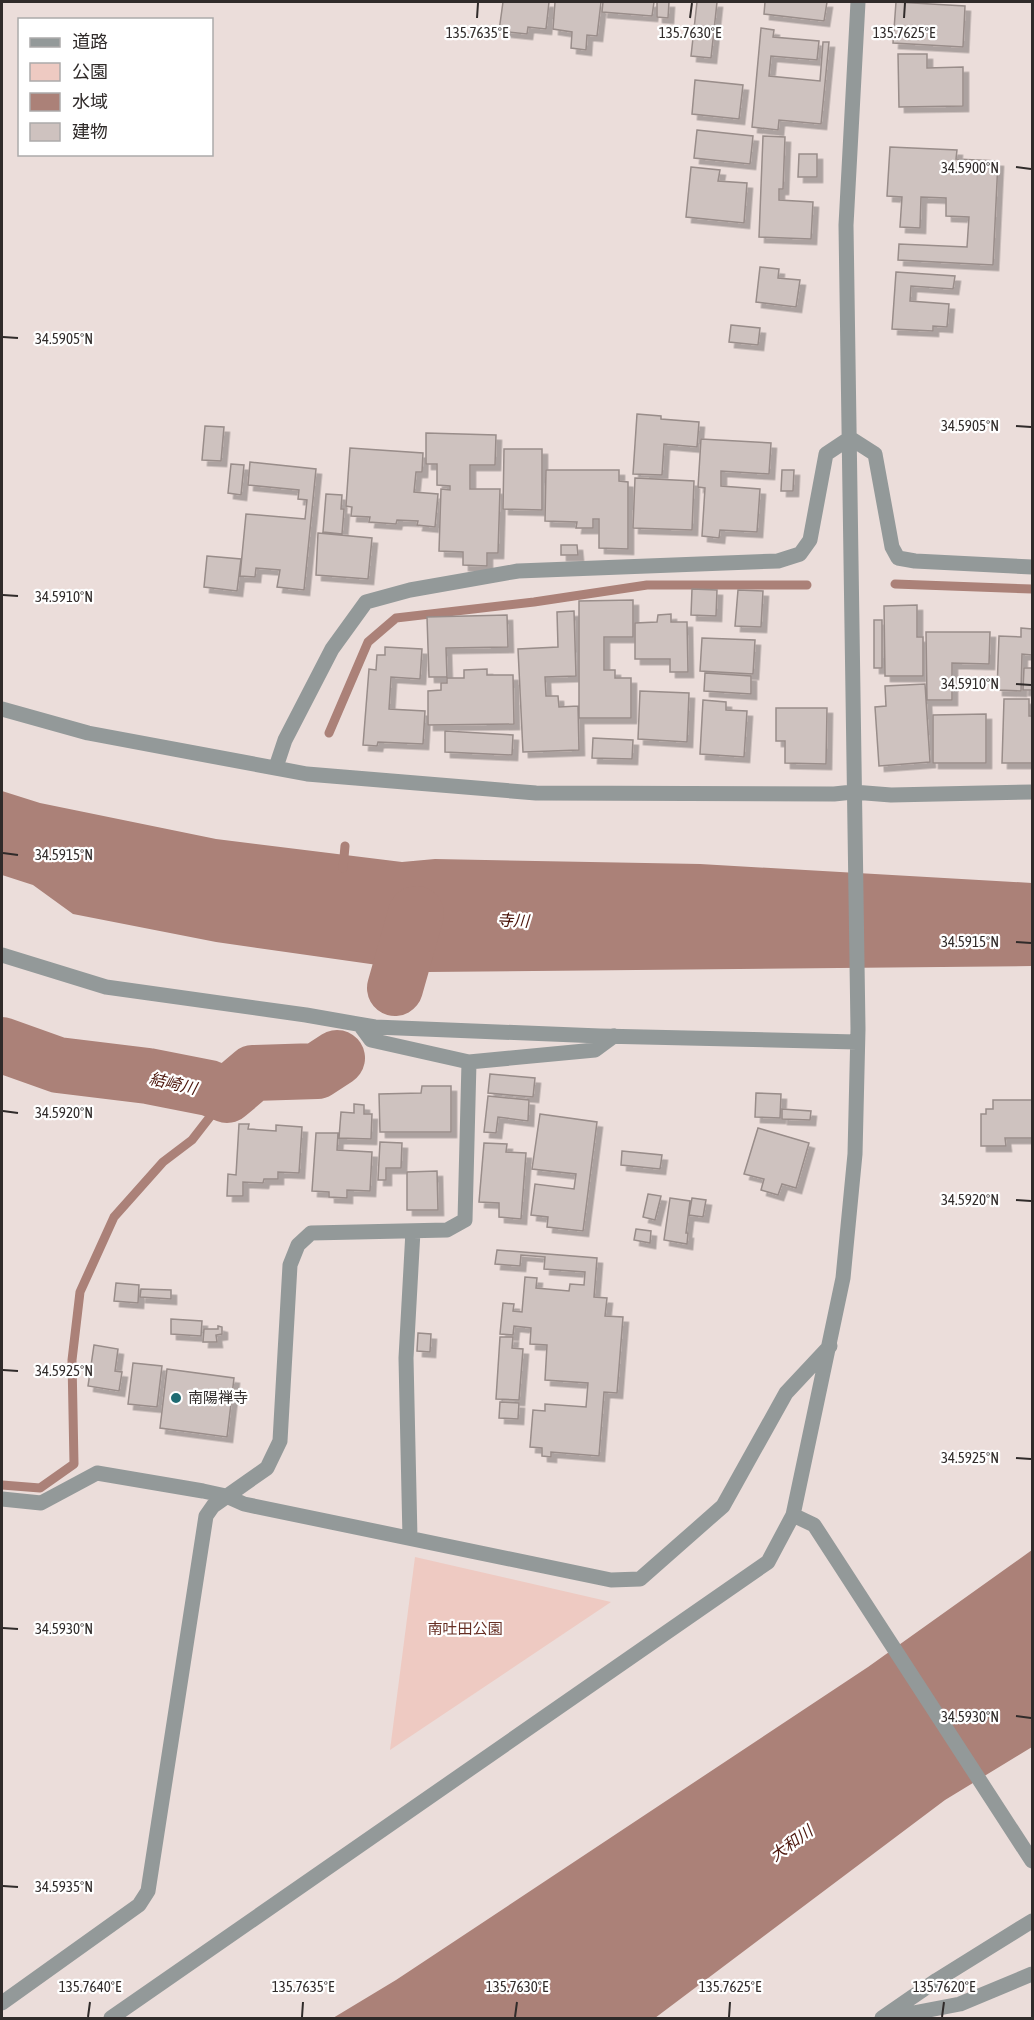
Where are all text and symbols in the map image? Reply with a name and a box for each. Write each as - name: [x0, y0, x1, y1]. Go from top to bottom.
- legend: [18, 18, 213, 156]
- text: 135.7635°E: [446, 24, 509, 41]
- text: 135.7630°E: [659, 24, 722, 41]
- text: 135.7625°E: [873, 24, 936, 41]
- text: 道路: [72, 31, 108, 52]
- text: 公園: [72, 61, 108, 82]
- text: 水域: [72, 91, 108, 112]
- text: 建物: [72, 121, 108, 142]
- text: 34.5900°N: [941, 159, 999, 176]
- text: 34.5905°N: [35, 330, 93, 347]
- text: 34.5905°N: [941, 417, 999, 434]
- text: 34.5910°N: [35, 588, 93, 605]
- text: 34.5910°N: [941, 675, 999, 692]
- text: 34.5915°N: [35, 846, 93, 863]
- water label: 寺川: [497, 910, 531, 930]
- text: 34.5915°N: [941, 933, 999, 950]
- water label: 結崎川: [148, 1069, 200, 1098]
- text: 34.5920°N: [35, 1104, 93, 1121]
- text: 34.5920°N: [941, 1191, 999, 1208]
- text: 34.5925°N: [35, 1362, 93, 1379]
- place label: 南陽禅寺: [188, 1389, 248, 1406]
- marker: 南陽禅寺: [169, 1391, 183, 1405]
- text: 34.5925°N: [941, 1449, 999, 1466]
- text: 34.5930°N: [35, 1620, 93, 1637]
- park label: 南吐田公園: [427, 1620, 503, 1637]
- text: 34.5930°N: [941, 1708, 999, 1725]
- water label: 大和川: [766, 1820, 817, 1864]
- text: 34.5935°N: [35, 1878, 93, 1895]
- text: 135.7640°E: [59, 1978, 122, 1995]
- text: 135.7635°E: [272, 1978, 335, 1995]
- text: 135.7630°E: [486, 1978, 549, 1995]
- text: 135.7625°E: [699, 1978, 762, 1995]
- text: 135.7620°E: [913, 1978, 976, 1995]

